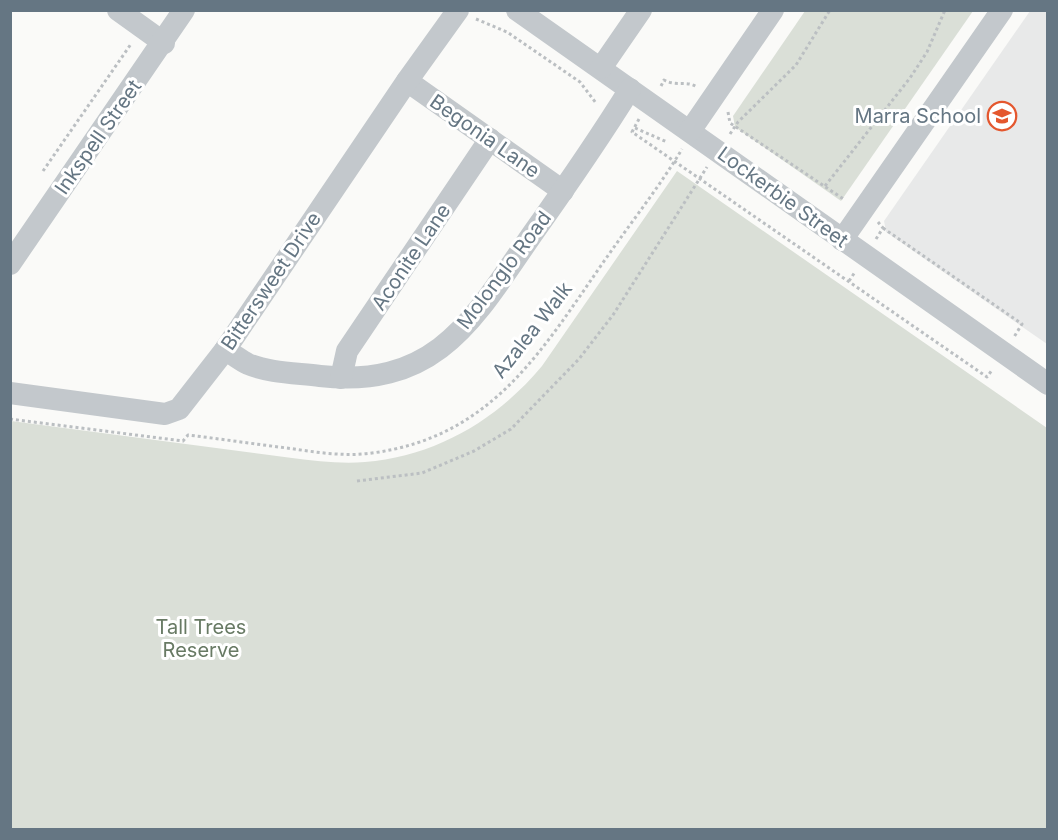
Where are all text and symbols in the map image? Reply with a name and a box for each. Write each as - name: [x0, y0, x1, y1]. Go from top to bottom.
- street label: Inkspell Street: [50, 75, 147, 199]
- street label: Begonia Lane: [425, 89, 545, 183]
- school or university icon: Marra School: [986, 100, 1018, 132]
- place label: Marra School: [855, 104, 981, 128]
- street label: Lockerbie Street: [713, 142, 853, 253]
- street label: Aconite Lane: [367, 199, 455, 315]
- street label: Molonglo Road: [452, 206, 556, 334]
- street label: Bittersweet Drive: [216, 207, 326, 355]
- street label: Azalea Walk: [487, 277, 577, 383]
- park label: Tall Trees Reserve: [156, 615, 246, 662]

